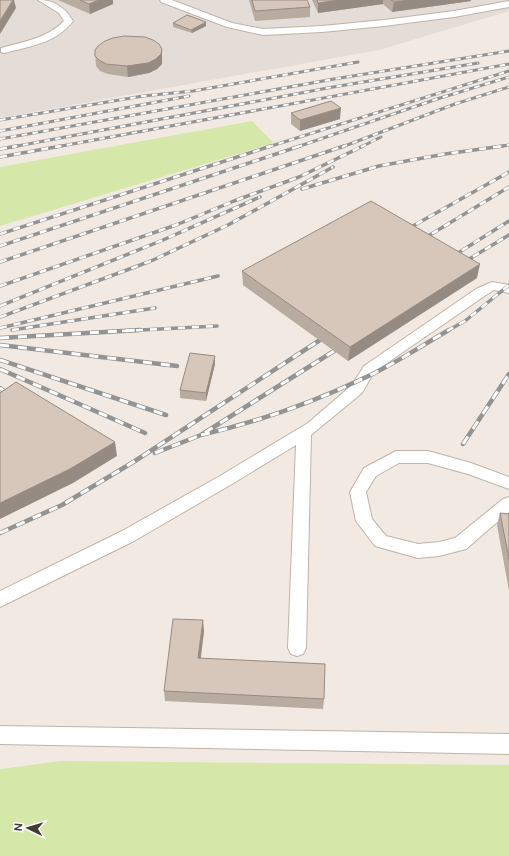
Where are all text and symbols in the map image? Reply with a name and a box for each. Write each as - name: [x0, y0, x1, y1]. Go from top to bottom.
- north arrow: [8, 808, 48, 848]
- text: N: [11, 823, 25, 832]

